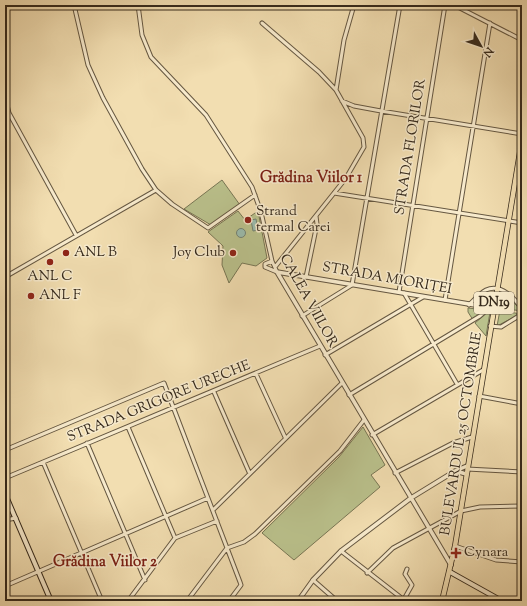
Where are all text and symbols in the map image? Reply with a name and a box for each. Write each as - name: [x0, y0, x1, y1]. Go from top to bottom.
- north arrow: [461, 26, 501, 66]
- text: N: [479, 43, 497, 60]
- street label: STRADA FLORILOR: [390, 77, 432, 217]
- district label: Grădina Viilor 1: [260, 168, 363, 189]
- place label: Strand termal Carei: [256, 202, 331, 238]
- marker: Strand termal Carei: [243, 215, 253, 225]
- place label: ANL B: [74, 243, 117, 263]
- place label: Joy Club: [172, 243, 225, 263]
- marker: ANL B: [61, 248, 71, 258]
- marker: Joy Club: [228, 248, 238, 258]
- street label: CALEA VIILOR: [274, 251, 342, 351]
- marker: ANL C: [45, 257, 55, 267]
- street label: STRADA MIORIȚEI: [321, 258, 454, 300]
- place label: ANL C: [27, 267, 73, 287]
- place label: ANL F: [39, 286, 81, 306]
- marker: ANL F: [26, 291, 36, 301]
- road number: DN19: [474, 292, 514, 314]
- street label: BULEVARDUL 25 OCTOMBRIE: [436, 330, 488, 537]
- street label: STRADA GRIGORE URECHE: [64, 356, 254, 448]
- place label: Cynara: [464, 543, 509, 563]
- marker: Cynara: [451, 548, 461, 558]
- district label: Grădina Viilor 2: [53, 552, 158, 573]

